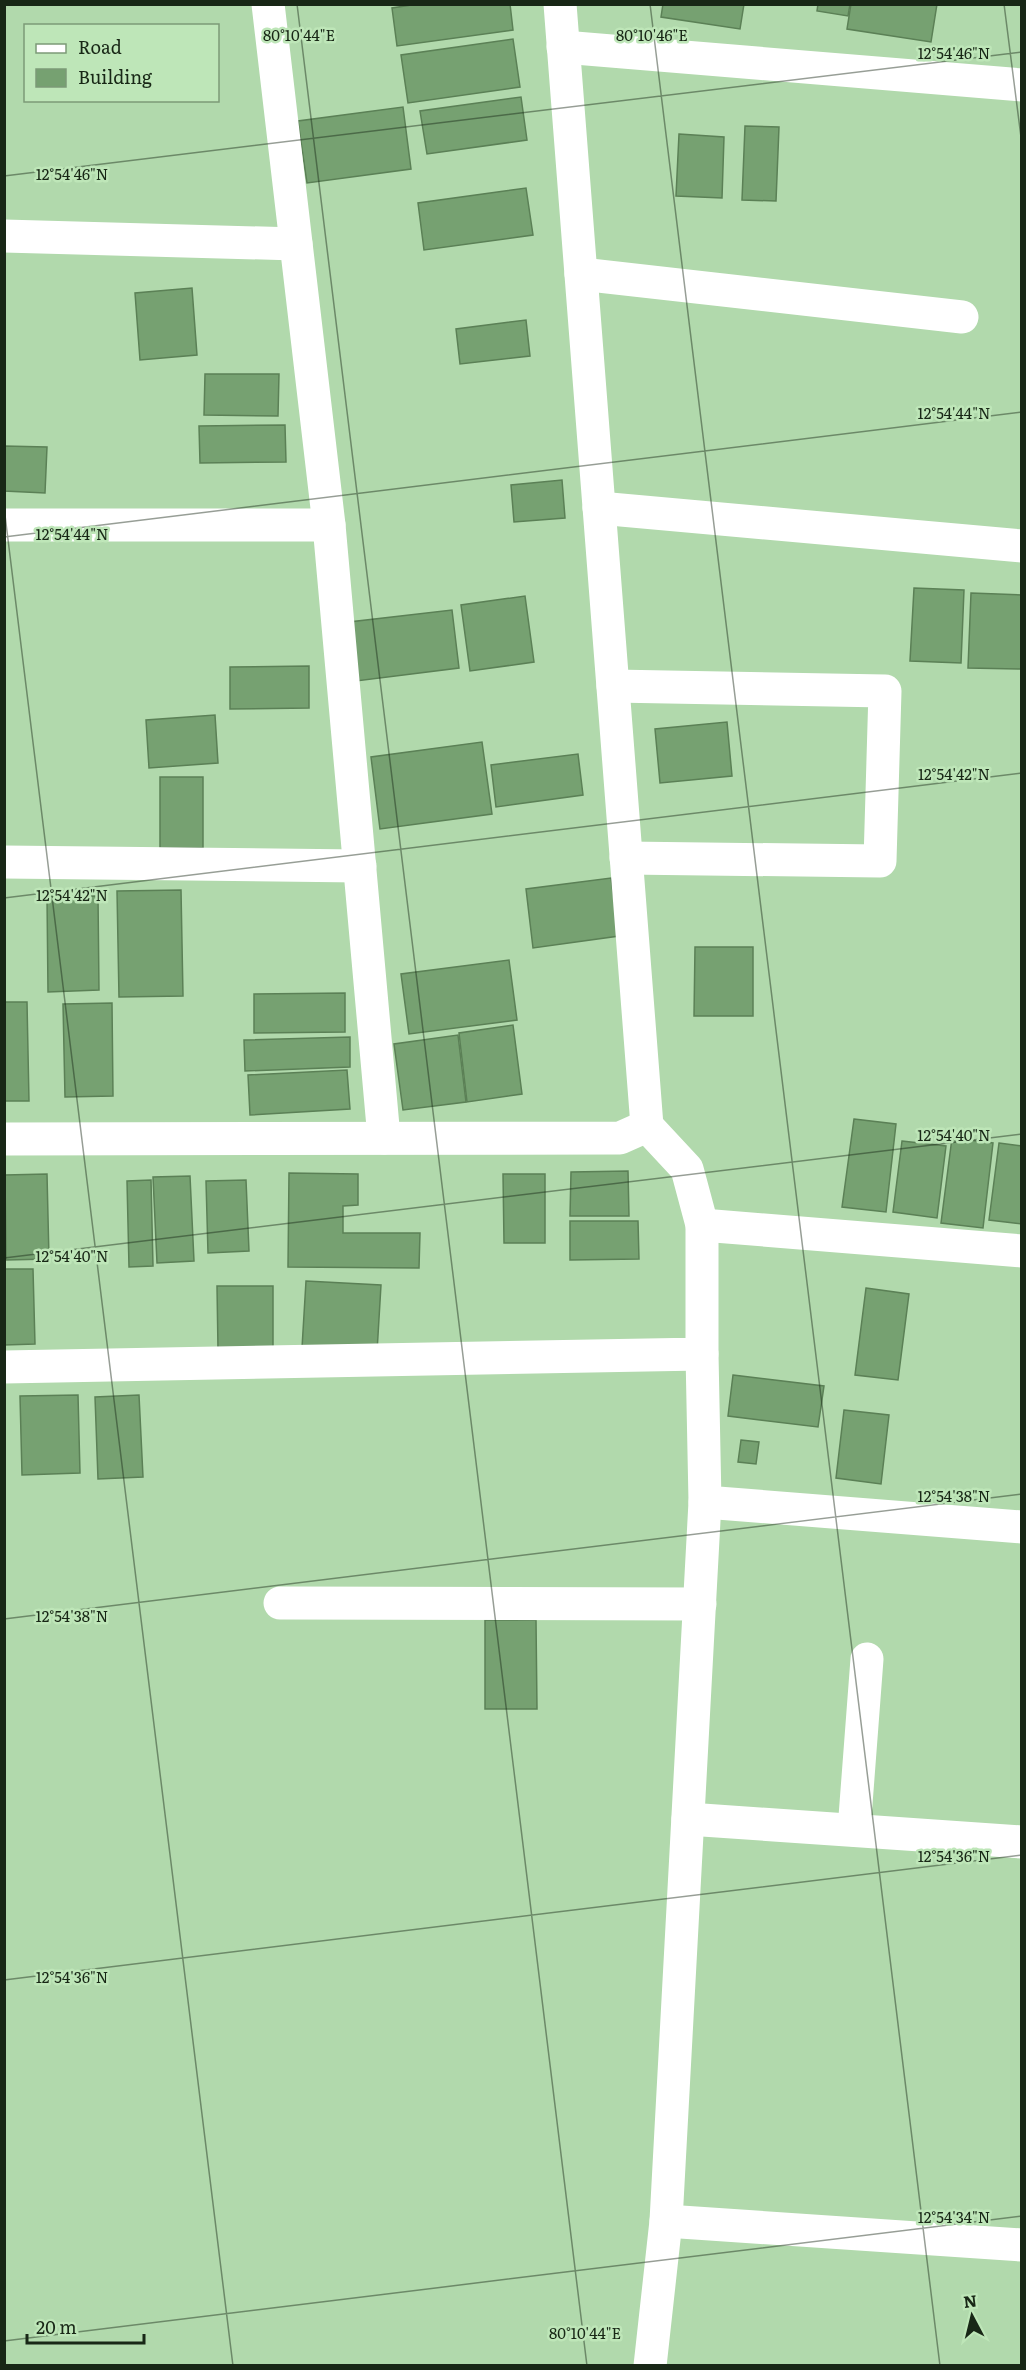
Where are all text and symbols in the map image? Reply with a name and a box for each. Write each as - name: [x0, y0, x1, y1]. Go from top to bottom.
- text: 80°10'44"E: [263, 23, 335, 46]
- text: 80°10'46"E: [616, 23, 688, 46]
- legend: [24, 24, 219, 102]
- text: Road: [78, 33, 122, 60]
- text: 12°54'46"N: [918, 41, 990, 64]
- text: Building: [78, 63, 153, 90]
- text: 12°54'46"N: [36, 162, 108, 185]
- text: 12°54'44"N: [918, 401, 990, 424]
- text: 12°54'44"N: [36, 522, 108, 545]
- text: 12°54'42"N: [918, 762, 990, 785]
- text: 12°54'42"N: [36, 883, 108, 906]
- text: 12°54'40"N: [917, 1123, 991, 1146]
- text: 12°54'40"N: [35, 1244, 109, 1267]
- text: 12°54'38"N: [918, 1484, 990, 1507]
- text: 12°54'38"N: [36, 1604, 108, 1627]
- text: 12°54'36"N: [918, 1844, 990, 1867]
- text: 12°54'36"N: [36, 1965, 108, 1988]
- text: 12°54'34"N: [918, 2205, 990, 2228]
- north arrow: [942, 2286, 1002, 2346]
- text: N: [962, 2287, 978, 2313]
- scale bar: [27, 2307, 144, 2345]
- text: 20 m: [36, 2313, 77, 2340]
- text: 80°10'44"E: [549, 2321, 621, 2344]

